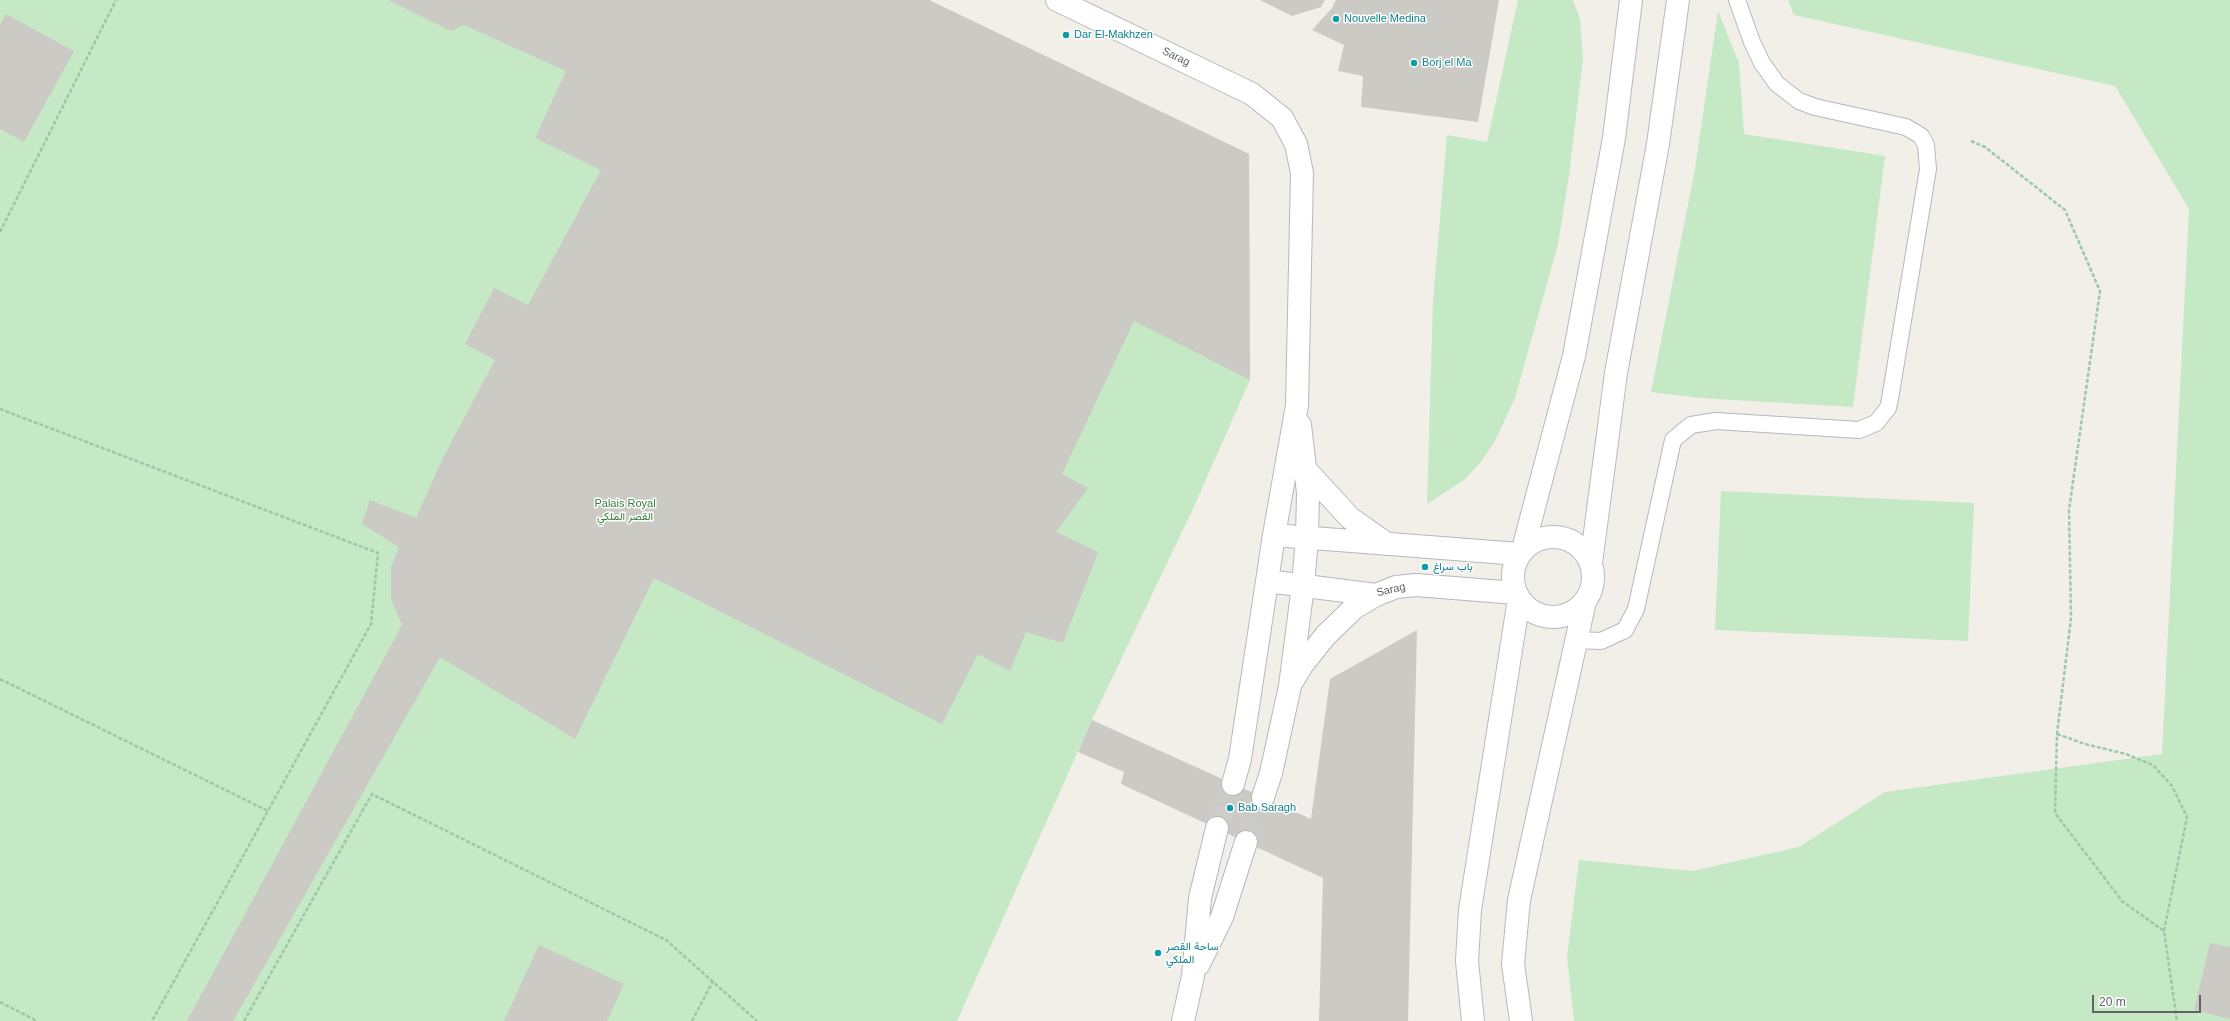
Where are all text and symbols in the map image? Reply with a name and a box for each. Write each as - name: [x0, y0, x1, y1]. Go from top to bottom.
- place label: Nouvelle Medina: [1344, 12, 1426, 26]
- marker: Nouvelle Medina: [1331, 14, 1341, 24]
- place label: Dar El-Makhzen: [1074, 28, 1153, 42]
- marker: Dar El-Makhzen: [1061, 30, 1071, 40]
- street label: Sarag: [1160, 45, 1192, 69]
- place label: Borj el Ma: [1422, 56, 1472, 70]
- marker: Borj el Ma: [1409, 58, 1419, 68]
- park label: Palais Royal القصر الملكي: [594, 497, 656, 523]
- place label: باب سراغ: [1433, 560, 1473, 574]
- marker: باب سراغ: [1420, 562, 1430, 572]
- street label: Sarag: [1375, 580, 1407, 600]
- place label: Bab Saragh: [1238, 801, 1296, 815]
- marker: Bab Saragh: [1225, 803, 1235, 813]
- place label: ساحة القصر الملكي: [1166, 940, 1219, 966]
- marker: ساحة القصر الملكي: [1153, 948, 1163, 958]
- scale bar: [2094, 987, 2203, 1013]
- text: 20 m: [2099, 995, 2126, 1009]

